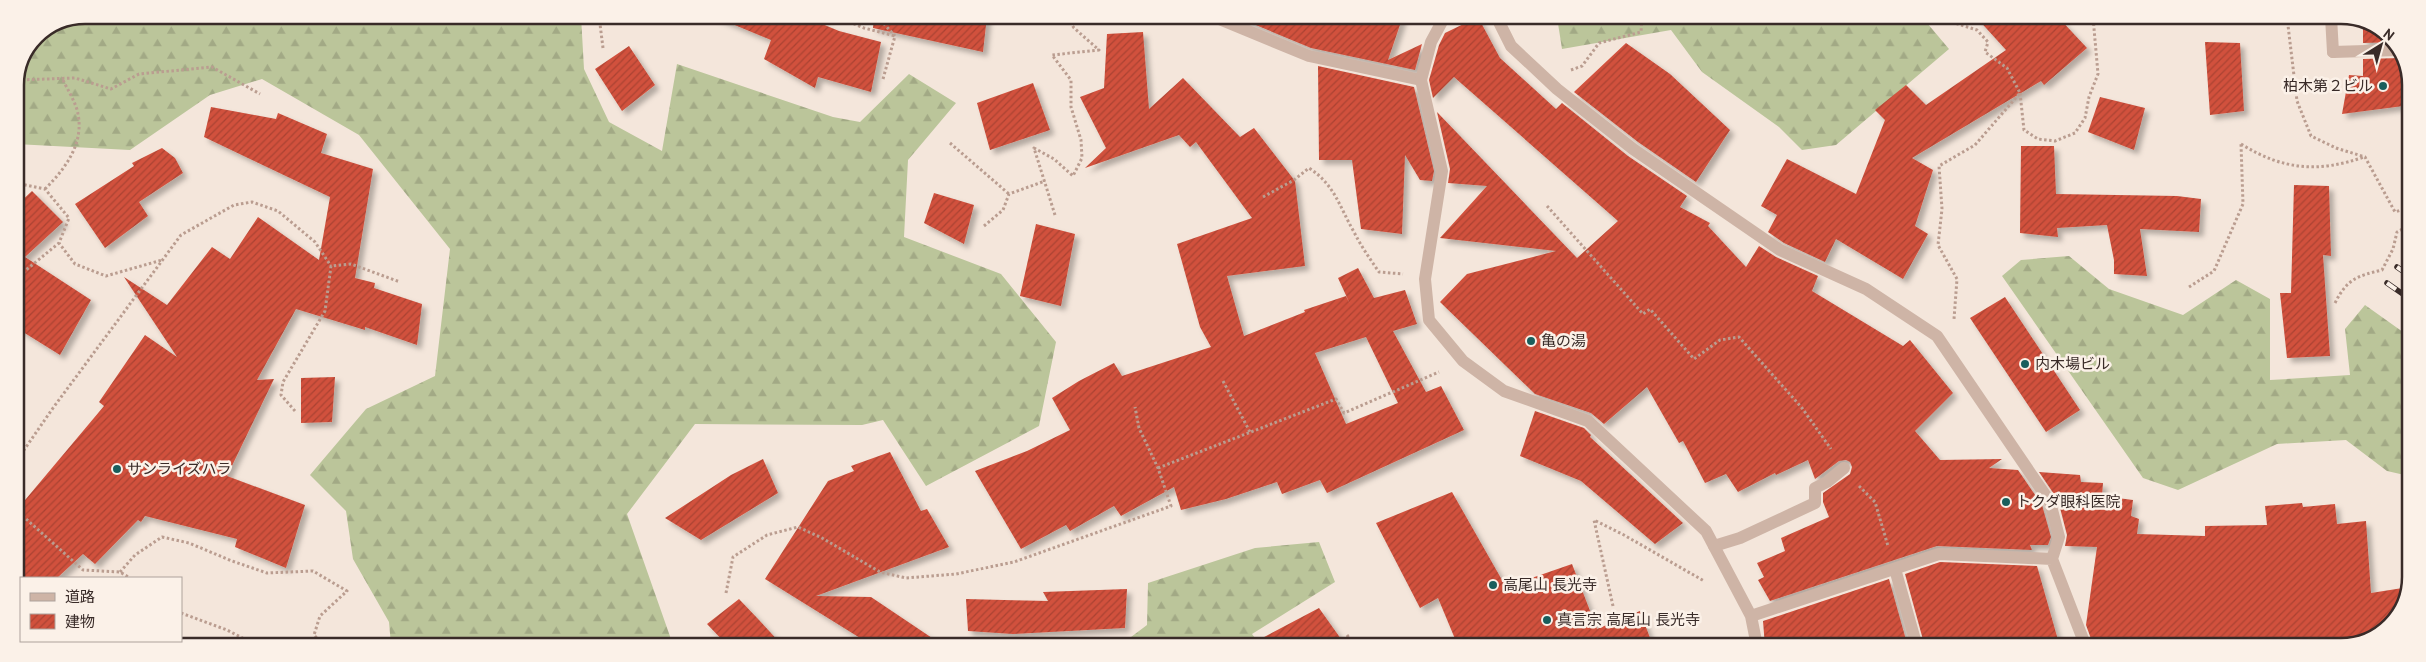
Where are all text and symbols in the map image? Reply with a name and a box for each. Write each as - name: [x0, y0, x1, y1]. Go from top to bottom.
- north arrow: [2356, 20, 2406, 70]
- text: N: [2380, 25, 2398, 45]
- place label: 柏木第２ビル: [2283, 76, 2373, 95]
- marker: 柏木第２ビル: [2377, 80, 2389, 92]
- place label: 亀の湯: [1541, 331, 1586, 350]
- marker: 亀の湯: [1525, 335, 1537, 347]
- place label: 内木場ビル: [2035, 354, 2110, 373]
- marker: 内木場ビル: [2019, 358, 2031, 370]
- place label: サンライズハラ: [127, 459, 232, 478]
- marker: サンライズハラ: [111, 463, 123, 475]
- place label: トクダ眼科医院: [2016, 492, 2120, 511]
- marker: トクダ眼科医院: [2000, 496, 2012, 508]
- place label: 高尾山 長光寺: [1503, 575, 1597, 594]
- legend: [20, 577, 182, 642]
- marker: 高尾山 長光寺: [1487, 579, 1499, 591]
- text: 道路: [65, 587, 95, 606]
- place label: 真言宗 高尾山 長光寺: [1557, 610, 1700, 629]
- text: 建物: [65, 612, 95, 631]
- marker: 真言宗 高尾山 長光寺: [1541, 614, 1553, 626]

